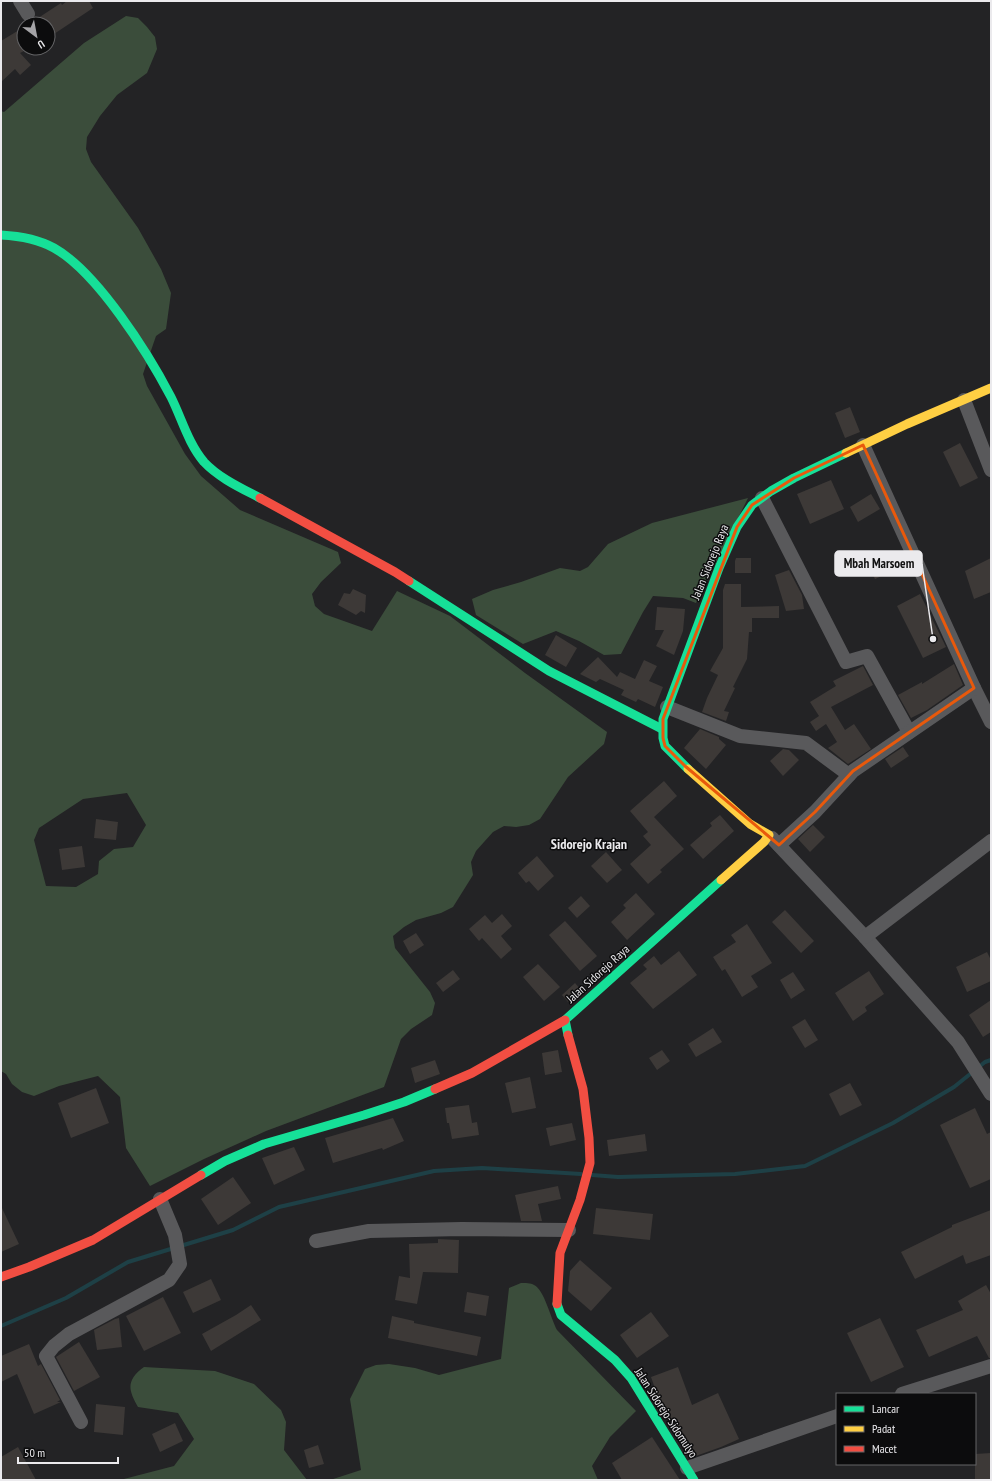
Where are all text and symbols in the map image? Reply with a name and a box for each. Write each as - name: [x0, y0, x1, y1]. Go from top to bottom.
- north arrow: [16, 16, 56, 56]
- text: U: [35, 37, 47, 52]
- street label: Jalan Sidorejo Raya: [687, 522, 731, 602]
- callout: Mbah Marsoem: [835, 551, 922, 576]
- text: Mbah Marsoem: [844, 555, 915, 572]
- district label: Sidorejo Krajan: [551, 835, 627, 853]
- street label: Jalan Sidorejo Raya: [562, 941, 632, 1007]
- street label: Jalan Sidorejo-Sidomulyo: [631, 1364, 701, 1461]
- legend: [836, 1393, 976, 1465]
- text: Lancar: [872, 1401, 900, 1416]
- text: Padat: [872, 1421, 896, 1436]
- scale bar: [18, 1439, 118, 1465]
- text: Macet: [872, 1441, 897, 1456]
- text: 50 m: [24, 1445, 45, 1460]

